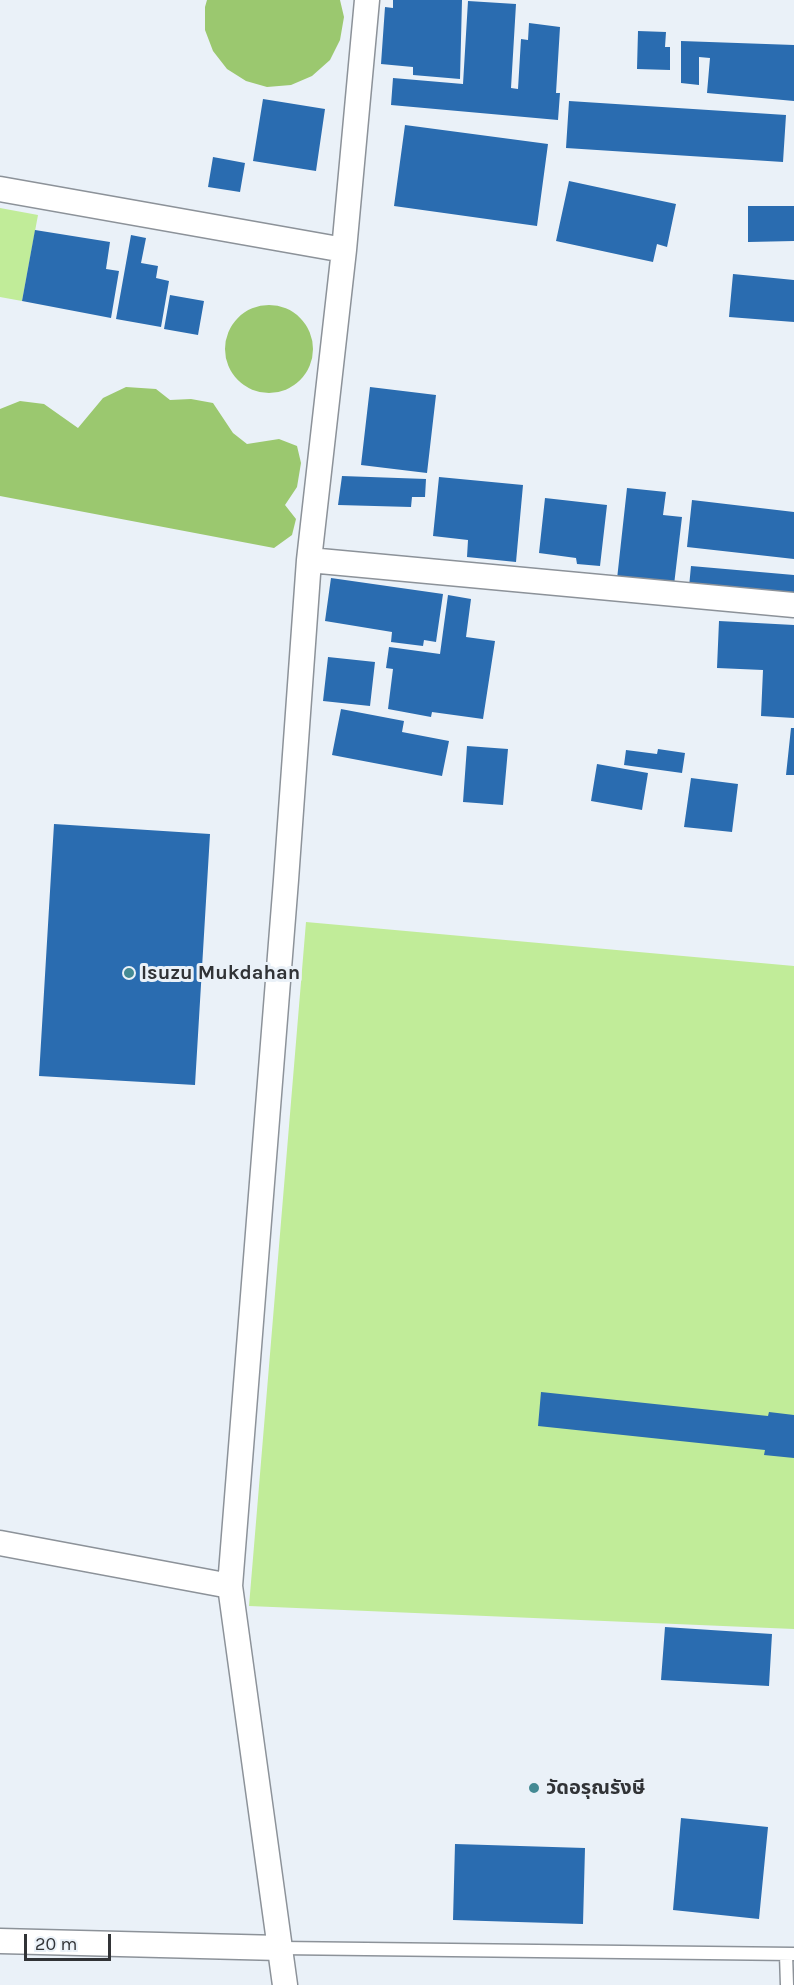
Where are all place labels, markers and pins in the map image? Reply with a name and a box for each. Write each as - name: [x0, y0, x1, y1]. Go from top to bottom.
- place label: Isuzu Mukdahan: [141, 961, 300, 985]
- marker: Isuzu Mukdahan: [122, 966, 136, 980]
- place label: วัดอรุณรังษี: [546, 1776, 645, 1800]
- marker: วัดอรุณรังษี: [527, 1781, 541, 1795]

